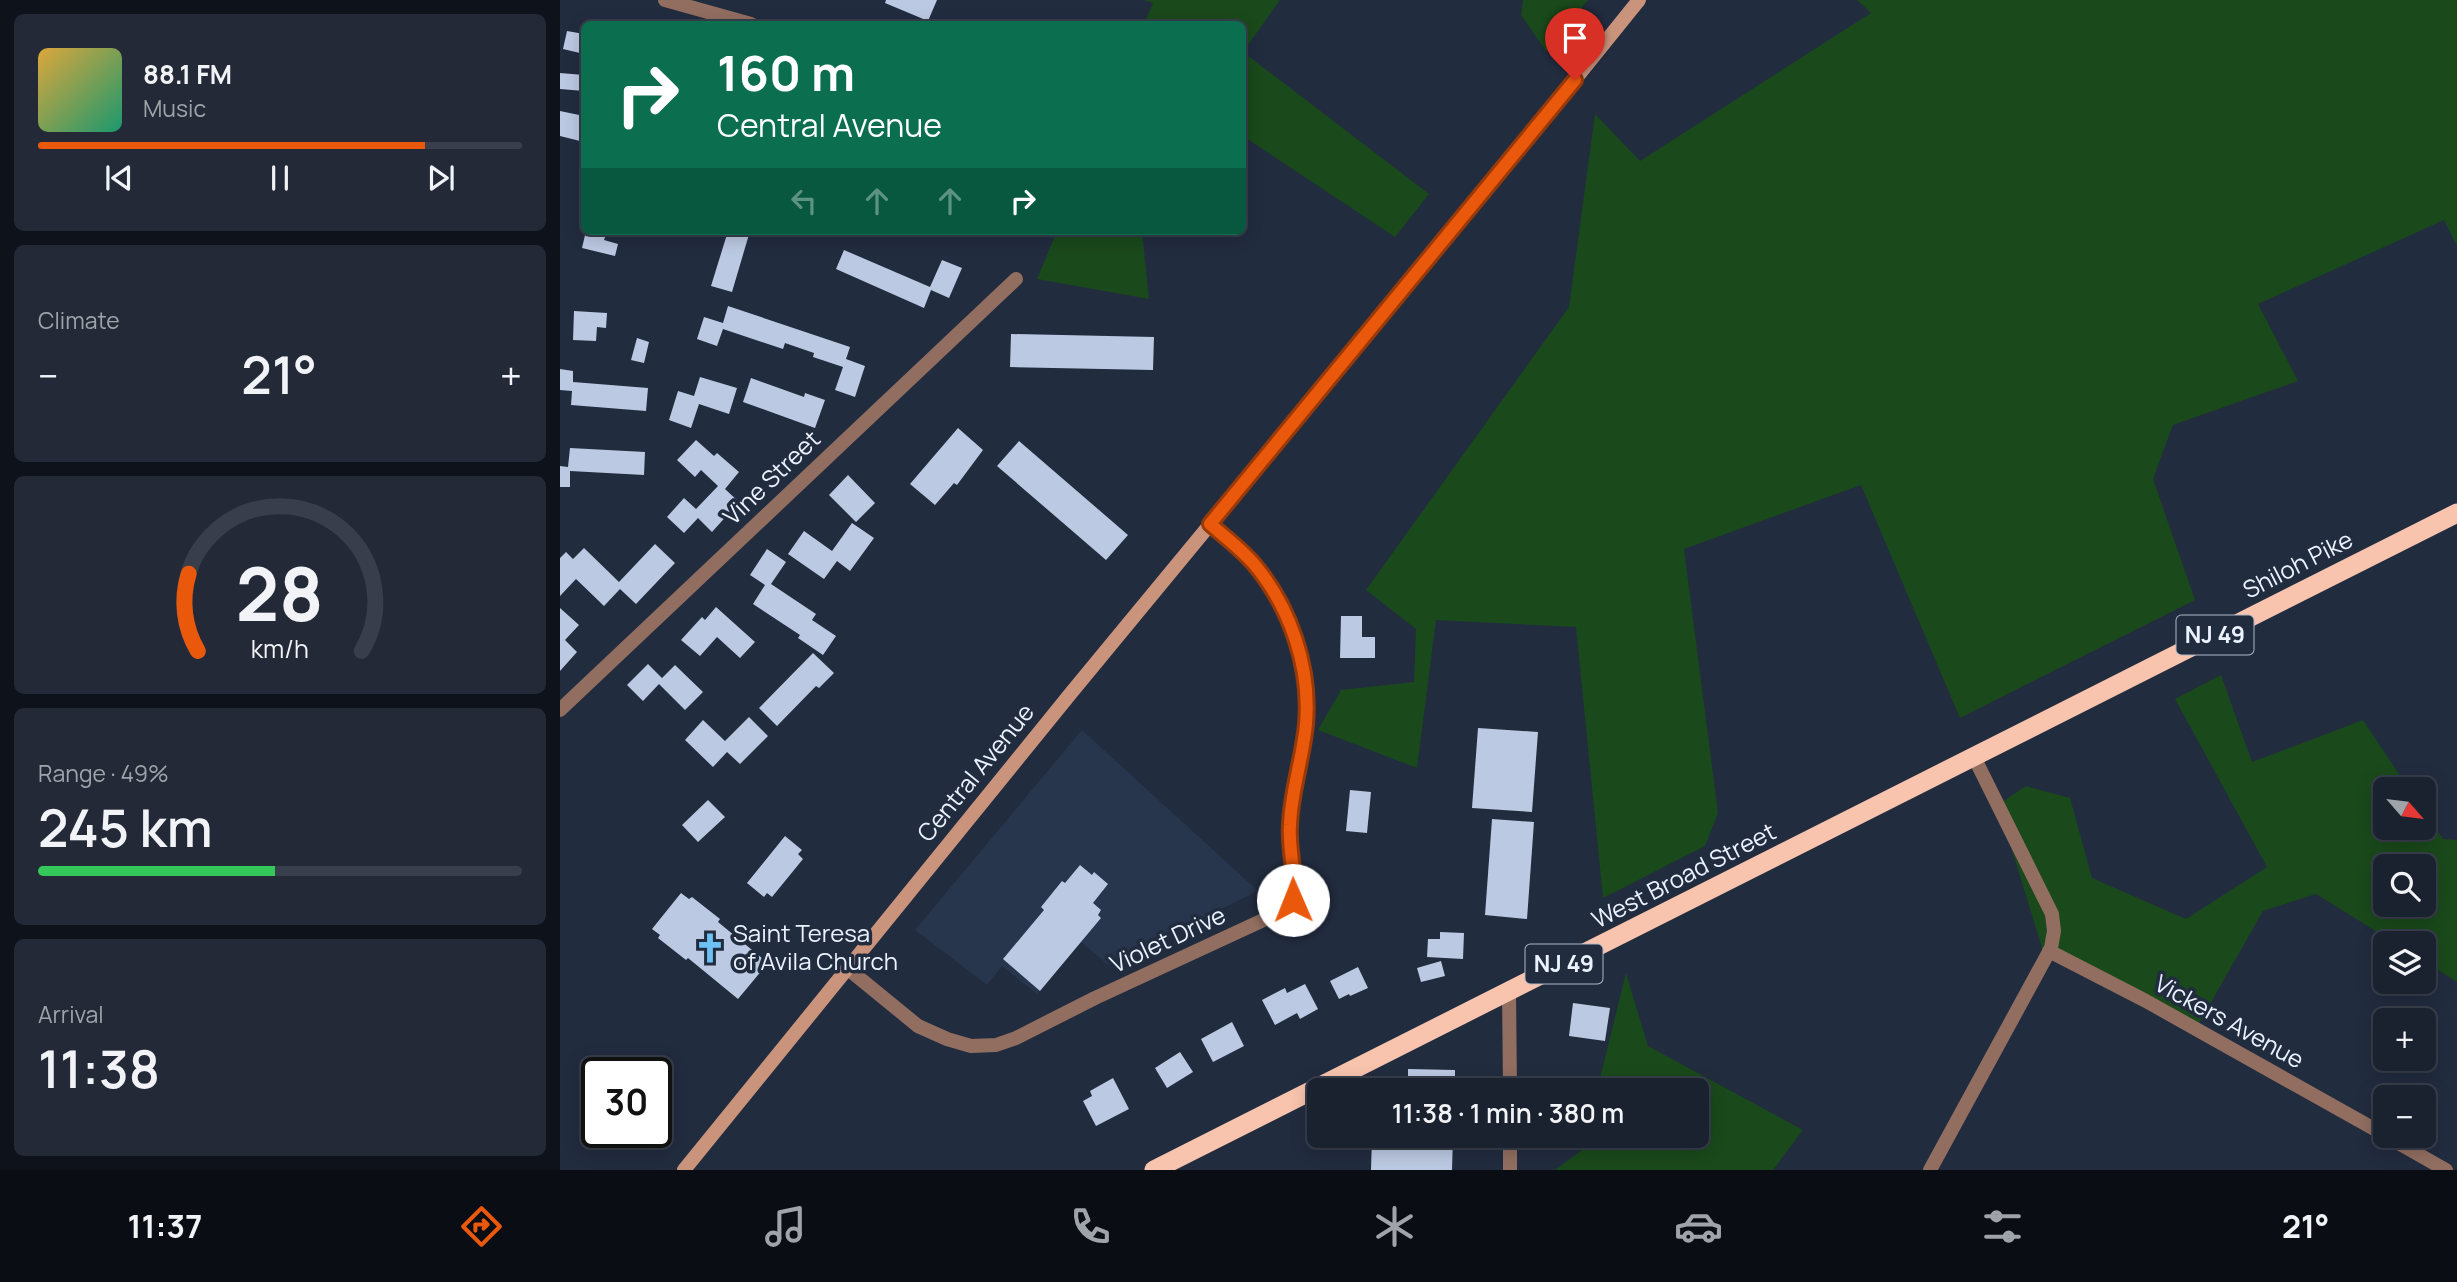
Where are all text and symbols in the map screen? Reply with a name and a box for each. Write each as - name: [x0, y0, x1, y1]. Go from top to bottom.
- pin: [1545, 8, 1605, 80]
- icon: arrive: [1556, 19, 1594, 57]
- text: 160 m: [717, 39, 855, 106]
- icon: right: [602, 49, 693, 140]
- text: 88.1 FM: [143, 56, 232, 92]
- text: Music: [143, 92, 206, 124]
- text: Central Avenue: [717, 103, 942, 147]
- icon: previous: [100, 159, 138, 197]
- icon: pause: [261, 159, 299, 197]
- icon: next: [422, 159, 460, 197]
- icon: left: [785, 182, 823, 220]
- icon: ahead: [858, 182, 896, 220]
- icon: ahead: [931, 182, 969, 220]
- icon: right: [1004, 182, 1042, 220]
- text: Climate: [38, 304, 120, 336]
- text: 21°: [241, 339, 317, 410]
- text: −: [38, 349, 59, 401]
- text: +: [500, 349, 522, 401]
- street label: Vine Street: [715, 422, 827, 532]
- street label: Shiloh Pike: [2237, 522, 2358, 605]
- text: 28: [236, 543, 324, 643]
- road number: NJ 49: [2176, 615, 2254, 654]
- text: km/h: [251, 631, 309, 666]
- street label: Central Avenue: [909, 696, 1041, 848]
- text: Range · 49%: [38, 757, 169, 789]
- north arrow: [2373, 777, 2436, 840]
- map controls: [2373, 777, 2436, 1148]
- text: 245 km: [38, 792, 213, 863]
- street label: West Broad Street: [1586, 814, 1781, 935]
- button: search: [2373, 854, 2436, 917]
- position arrow: [1256, 863, 1330, 937]
- street label: Violet Drive: [1104, 897, 1231, 980]
- place label: Saint Teresa of Avila Church: [733, 916, 898, 977]
- church icon: Saint Teresa of Avila Church: [693, 931, 727, 965]
- button: layers: [2373, 931, 2436, 994]
- road number: NJ 49: [1525, 945, 1602, 984]
- street label: Vickers Avenue: [2149, 966, 2310, 1075]
- text: Arrival: [38, 998, 104, 1030]
- button: +: [2373, 1008, 2436, 1071]
- text: 11:38: [38, 1033, 160, 1104]
- speed limit sign: 30: [581, 1057, 672, 1148]
- button: −: [2373, 1085, 2436, 1148]
- text: 11:38 · 1 min · 380 m: [1392, 1095, 1624, 1131]
- icon: directions: [457, 1202, 506, 1251]
- icon: music: [761, 1202, 810, 1251]
- icon: phone: [1066, 1202, 1115, 1251]
- icon: climate: [1370, 1202, 1419, 1251]
- icon: car: [1674, 1202, 1723, 1251]
- icon: filters: [1978, 1202, 2027, 1251]
- text: 11:37: [128, 1204, 202, 1248]
- text: 21°: [2282, 1204, 2329, 1248]

